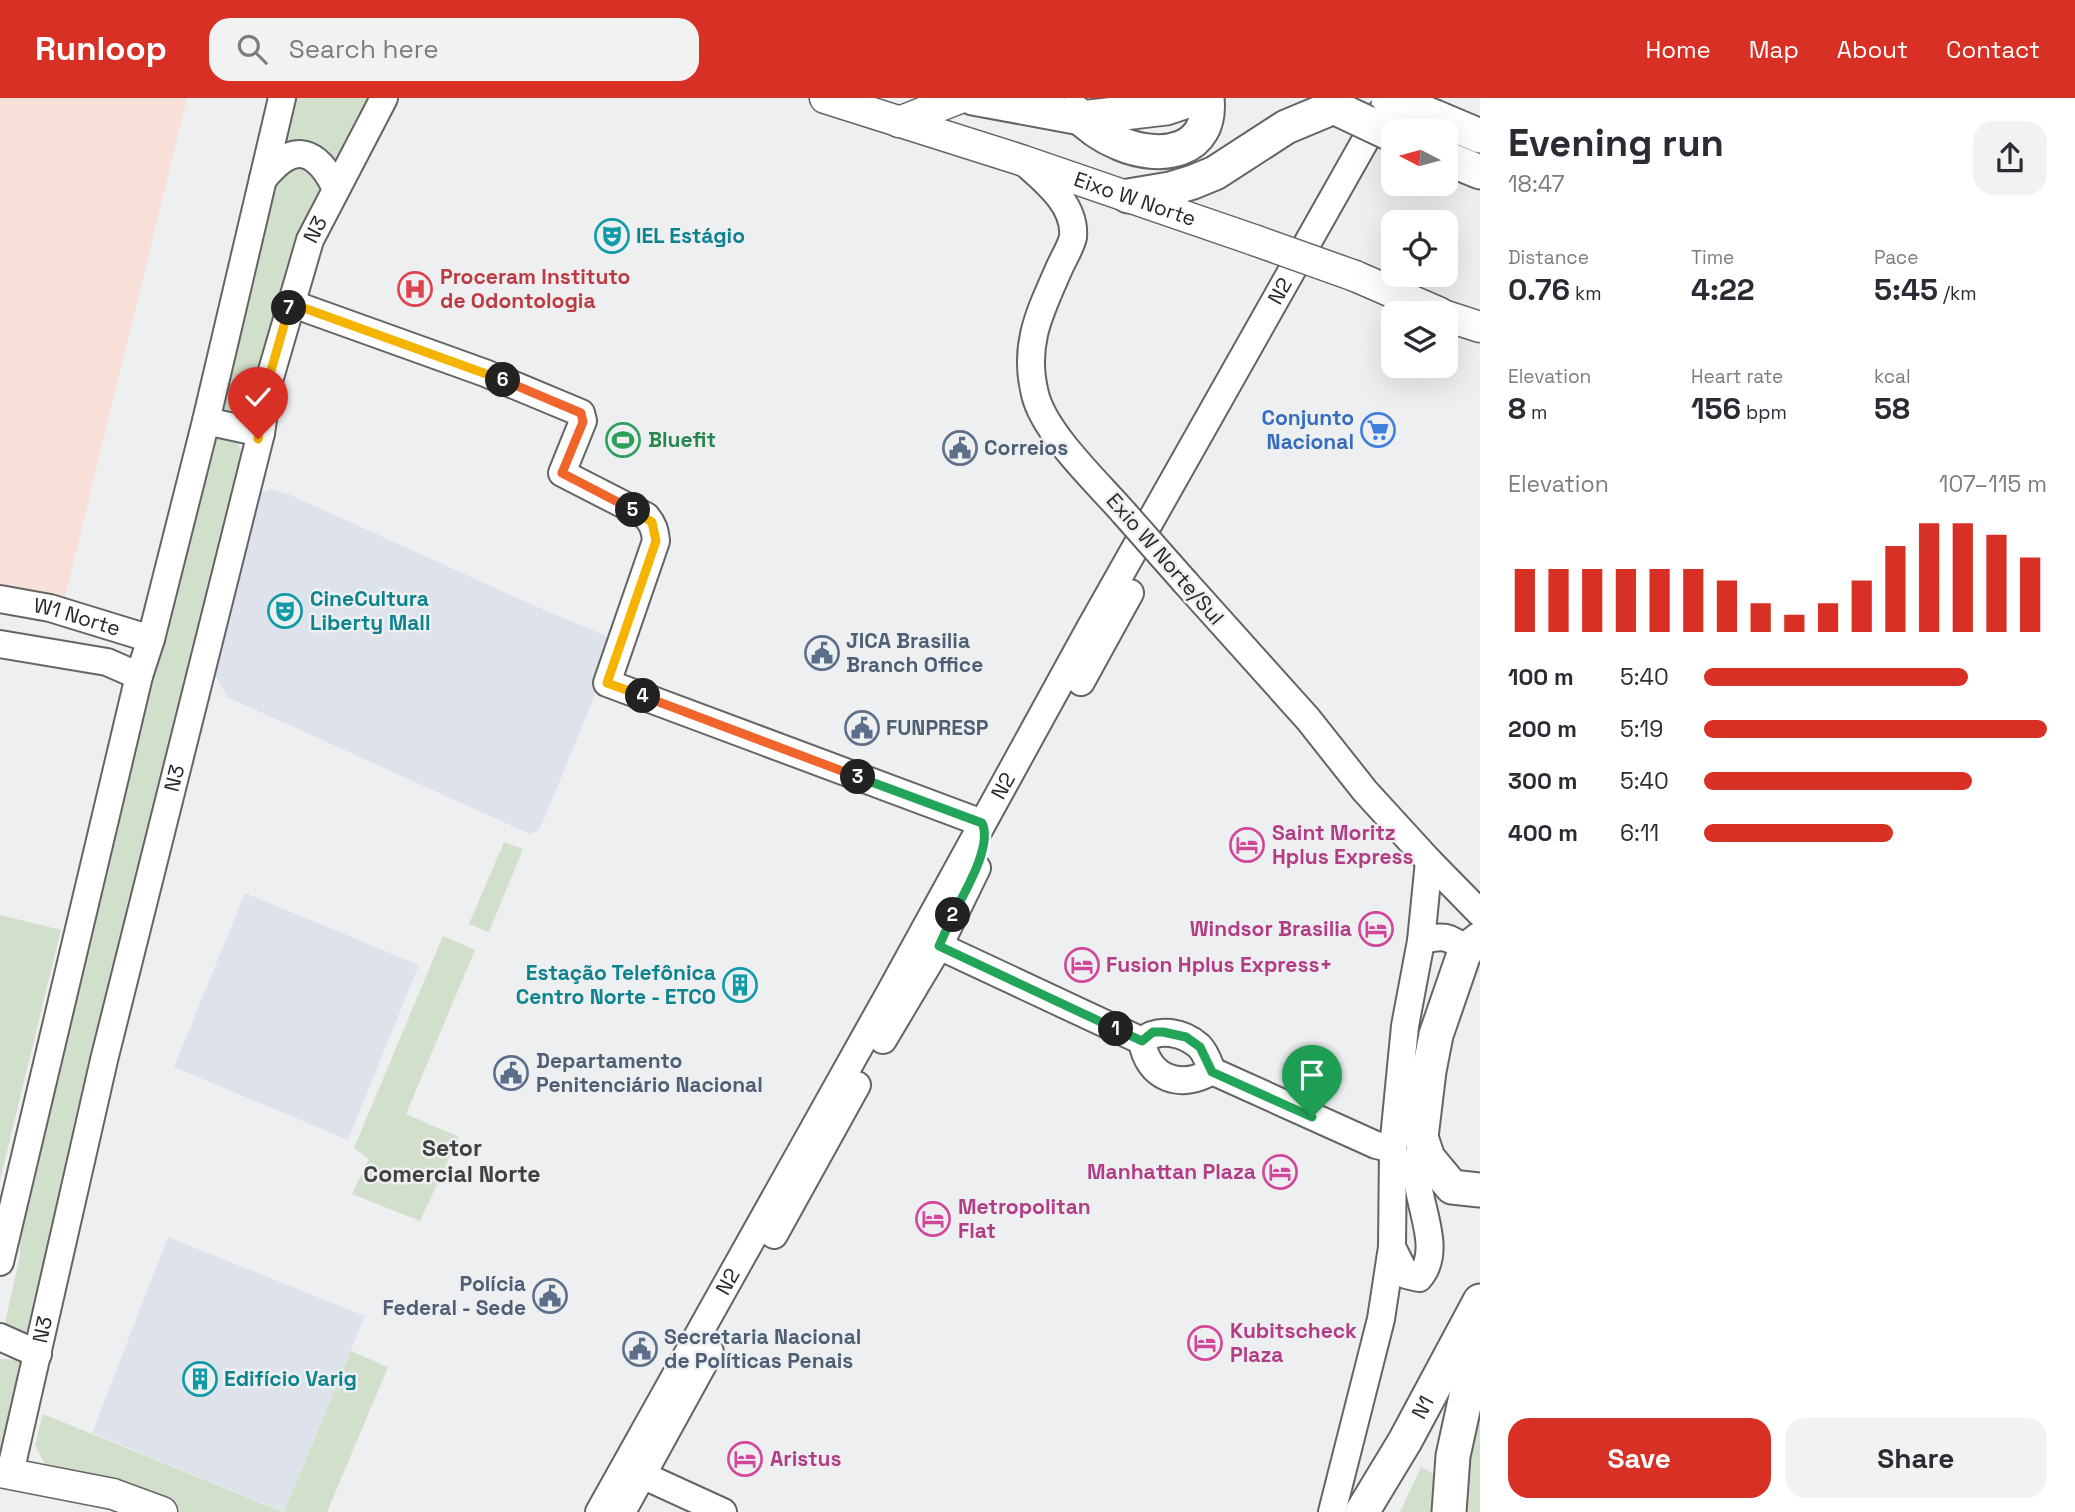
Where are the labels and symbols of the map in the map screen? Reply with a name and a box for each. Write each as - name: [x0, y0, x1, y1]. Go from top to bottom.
- north arrow: [1381, 119, 1458, 196]
- street label: Eixo W Norte: [1071, 165, 1200, 232]
- street label: N3: [297, 211, 333, 248]
- theatre icon: IEL Estágio: [593, 217, 631, 255]
- place label: IEL Estágio: [636, 222, 745, 249]
- place label: Proceram Instituto de Odontologia: [440, 263, 630, 314]
- hospital icon: Proceram Instituto de Odontologia: [396, 270, 434, 308]
- street label: N2: [1261, 273, 1298, 309]
- pin: 7: [272, 290, 306, 326]
- pin: 6: [486, 362, 520, 398]
- pin: [228, 367, 288, 439]
- place label: Conjunto Nacional: [1261, 404, 1354, 455]
- supermarket icon: Conjunto Nacional: [1359, 411, 1397, 449]
- sports icon: Bluefit: [604, 421, 642, 459]
- place label: Bluefit: [648, 426, 716, 453]
- public building icon: Correios: [941, 429, 979, 467]
- place label: Correios: [984, 434, 1068, 461]
- street label: Exio W Norte/Sul: [1101, 487, 1230, 630]
- pin: 5: [616, 492, 650, 528]
- place label: CineCultura Liberty Mall: [310, 585, 430, 636]
- street label: W1 Norte: [32, 591, 124, 642]
- theatre icon: CineCultura Liberty Mall: [266, 592, 304, 630]
- place label: JICA Brasilia Branch Office: [846, 627, 983, 678]
- public building icon: JICA Brasilia Branch Office: [803, 634, 841, 672]
- pin: 4: [626, 678, 660, 714]
- public building icon: FUNPRESP: [843, 709, 881, 747]
- place label: FUNPRESP: [886, 714, 989, 741]
- pin: 3: [840, 760, 876, 794]
- street label: N3: [158, 762, 190, 794]
- street label: N2: [985, 768, 1021, 804]
- place label: Saint Moritz Hplus Express: [1272, 819, 1414, 870]
- hotel icon: Saint Moritz Hplus Express: [1228, 826, 1266, 864]
- pin: 2: [936, 898, 970, 932]
- hotel icon: Windsor Brasilia: [1357, 910, 1395, 948]
- place label: Windsor Brasilia: [1190, 915, 1352, 942]
- hotel icon: Fusion Hplus Express+: [1063, 946, 1101, 984]
- place label: Fusion Hplus Express+: [1106, 951, 1332, 978]
- place label: Estação Telefônica Centro Norte - ETCO: [516, 959, 716, 1010]
- building icon: Estação Telefônica Centro Norte - ETCO: [721, 966, 759, 1004]
- pin: 1: [1098, 1012, 1134, 1046]
- pin: [1282, 1045, 1342, 1117]
- place label: Departamento Penitenciário Nacional: [536, 1047, 763, 1098]
- public building icon: Departamento Penitenciário Nacional: [492, 1054, 530, 1092]
- district label: Setor Comercial Norte: [363, 1133, 541, 1189]
- hotel icon: Manhattan Plaza: [1261, 1153, 1299, 1191]
- place label: Manhattan Plaza: [1087, 1158, 1256, 1185]
- place label: Metropolitan Flat: [958, 1193, 1091, 1244]
- hotel icon: Metropolitan Flat: [914, 1200, 952, 1238]
- street label: N2: [709, 1263, 746, 1300]
- place label: Polícia Federal - Sede: [382, 1270, 526, 1321]
- public building icon: Polícia Federal - Sede: [531, 1277, 569, 1315]
- street label: N3: [26, 1314, 58, 1346]
- place label: Kubitscheck Plaza: [1230, 1317, 1357, 1368]
- place label: Secretaria Nacional de Políticas Penais: [664, 1323, 861, 1374]
- hotel icon: Kubitscheck Plaza: [1186, 1324, 1224, 1362]
- public building icon: Secretaria Nacional de Políticas Penais: [621, 1330, 659, 1368]
- building icon: Edifício Varig: [181, 1360, 219, 1398]
- place label: Edifício Varig: [224, 1365, 357, 1392]
- street label: N1: [1405, 1391, 1440, 1424]
- hotel icon: Aristus: [726, 1440, 764, 1478]
- place label: Aristus: [770, 1445, 842, 1472]

